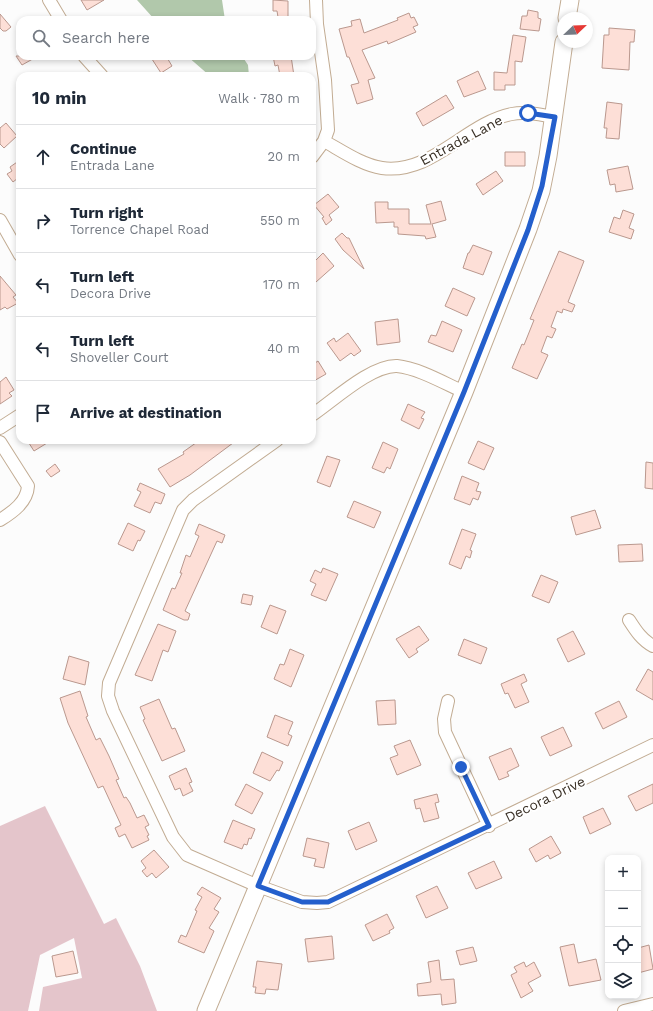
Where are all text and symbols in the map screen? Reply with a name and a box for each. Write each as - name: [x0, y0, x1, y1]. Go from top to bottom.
- north arrow: [557, 12, 593, 48]
- search box: [16, 16, 316, 60]
- icon: search: [30, 27, 52, 49]
- text: Search here: [62, 29, 150, 47]
- text: 10 min: [32, 88, 87, 108]
- text: Walk · 780 m: [218, 91, 300, 106]
- route start: [519, 104, 537, 122]
- street label: Entrada Lane: [417, 112, 505, 168]
- text: Continue: [70, 140, 137, 158]
- icon: ahead: [32, 146, 54, 168]
- text: 20 m: [268, 149, 300, 164]
- text: Entrada Lane: [70, 158, 155, 173]
- text: Turn right: [70, 204, 143, 222]
- icon: right: [32, 210, 54, 232]
- text: 550 m: [260, 213, 300, 228]
- text: Torrence Chapel Road: [70, 222, 209, 237]
- text: Turn left: [70, 268, 134, 286]
- icon: left: [32, 274, 54, 296]
- text: 170 m: [263, 277, 300, 292]
- text: Decora Drive: [70, 286, 151, 301]
- text: Turn left: [70, 332, 134, 350]
- icon: left: [32, 338, 54, 360]
- text: 40 m: [267, 341, 300, 356]
- text: Shoveller Court: [70, 350, 168, 365]
- icon: arrive: [32, 402, 54, 424]
- text: Arrive at destination: [70, 404, 222, 422]
- route end: [452, 758, 470, 776]
- street label: Decora Drive: [502, 773, 588, 825]
- map controls: [605, 855, 641, 999]
- button: +: [605, 855, 641, 891]
- button: −: [605, 891, 641, 927]
- button: locate: [605, 927, 641, 963]
- button: layers: [605, 963, 641, 999]

